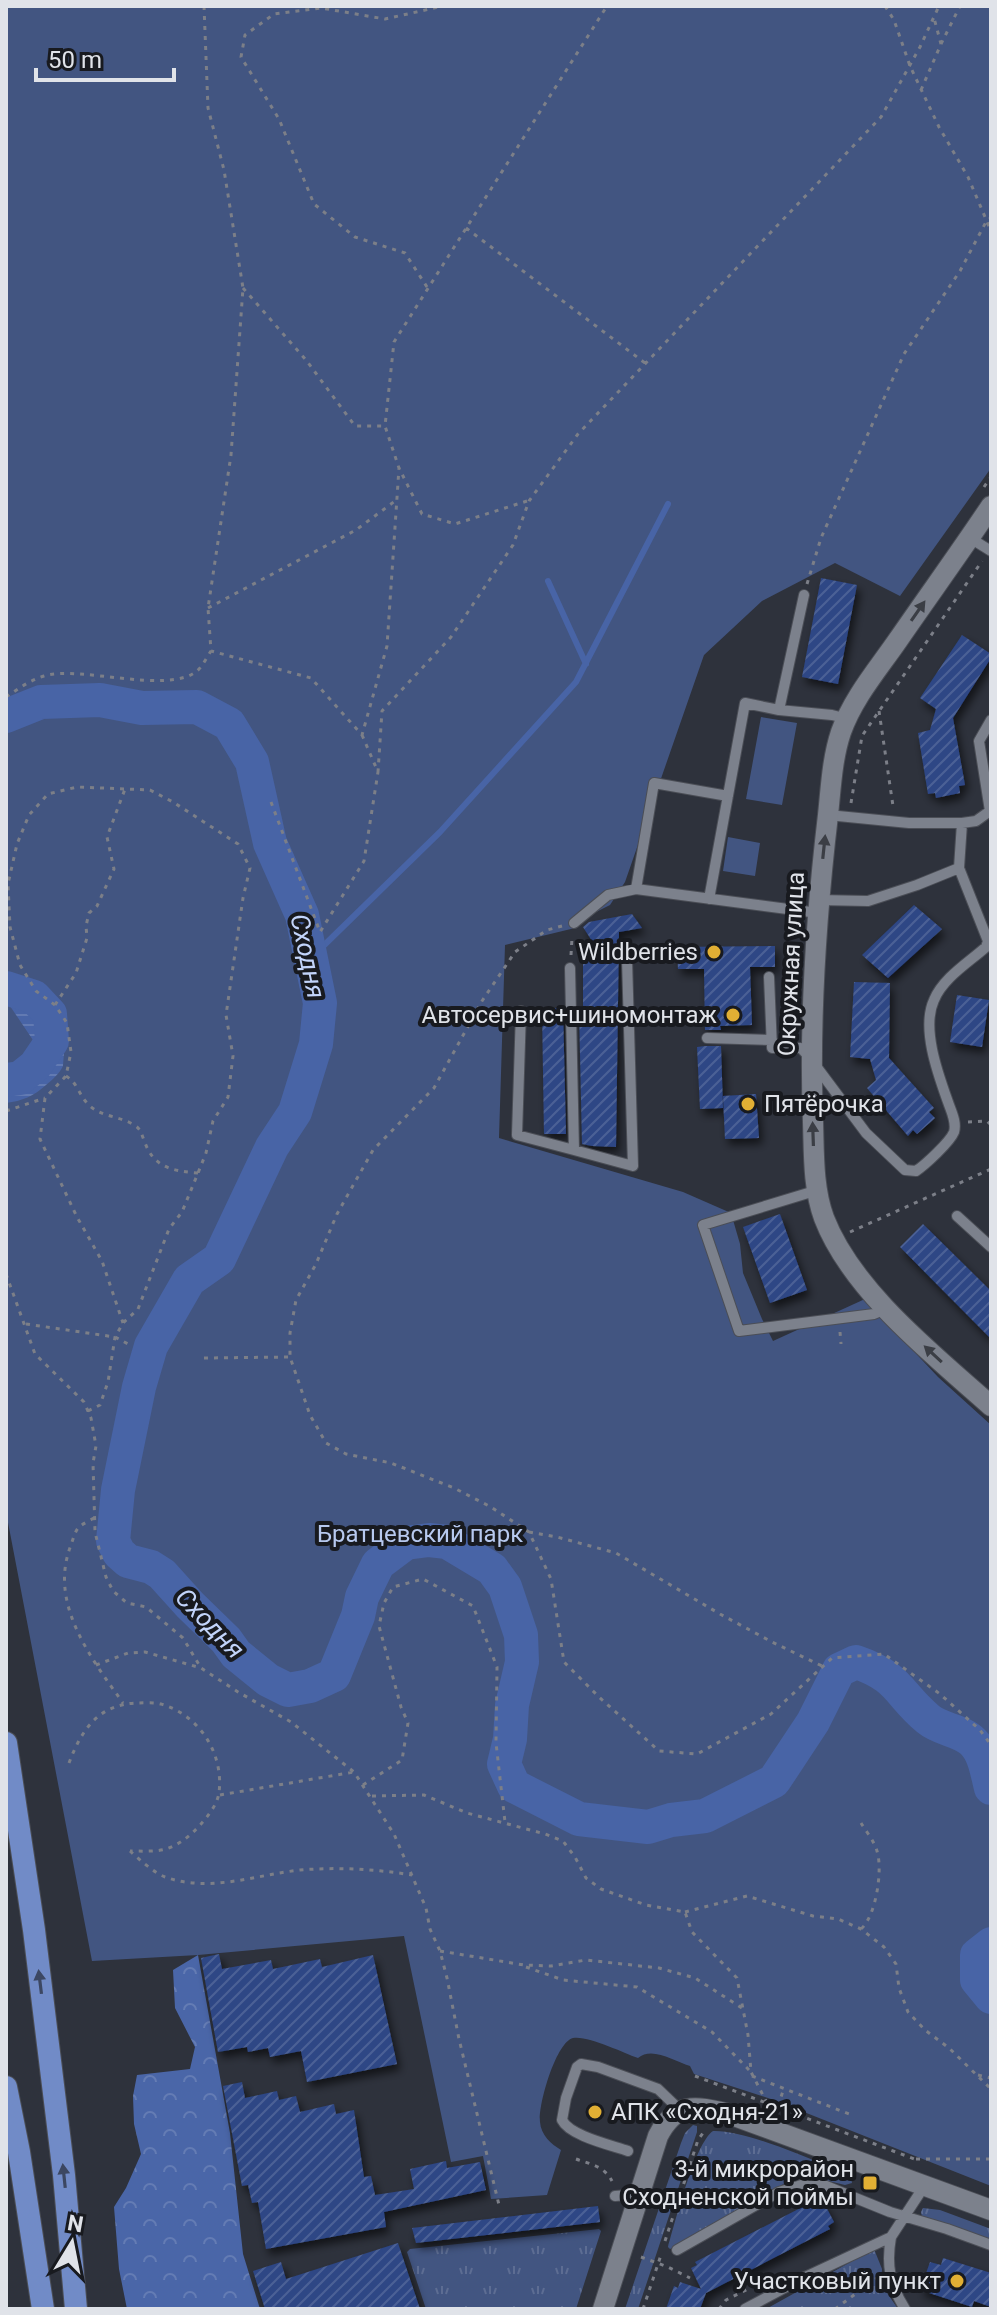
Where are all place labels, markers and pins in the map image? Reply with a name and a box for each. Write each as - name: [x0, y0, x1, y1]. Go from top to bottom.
- place label: Wildberries: [578, 938, 698, 966]
- marker: Wildberries: [705, 943, 723, 961]
- place label: Автосервис+шиномонтаж: [422, 1001, 718, 1029]
- marker: Автосервис+шиномонтаж: [724, 1006, 742, 1024]
- place label: Пятёрочка: [764, 1090, 884, 1118]
- marker: Пятёрочка: [739, 1095, 757, 1113]
- place label: АПК «Сходня-21»: [611, 2098, 803, 2126]
- marker: АПК «Сходня-21»: [586, 2103, 604, 2121]
- place label: 3-й микрорайон Сходненской поймы: [622, 2155, 854, 2211]
- marker: 3-й микрорайон Сходненской поймы: [861, 2174, 879, 2192]
- place label: Участковый пункт: [734, 2267, 941, 2295]
- marker: Участковый пункт: [948, 2272, 966, 2290]

